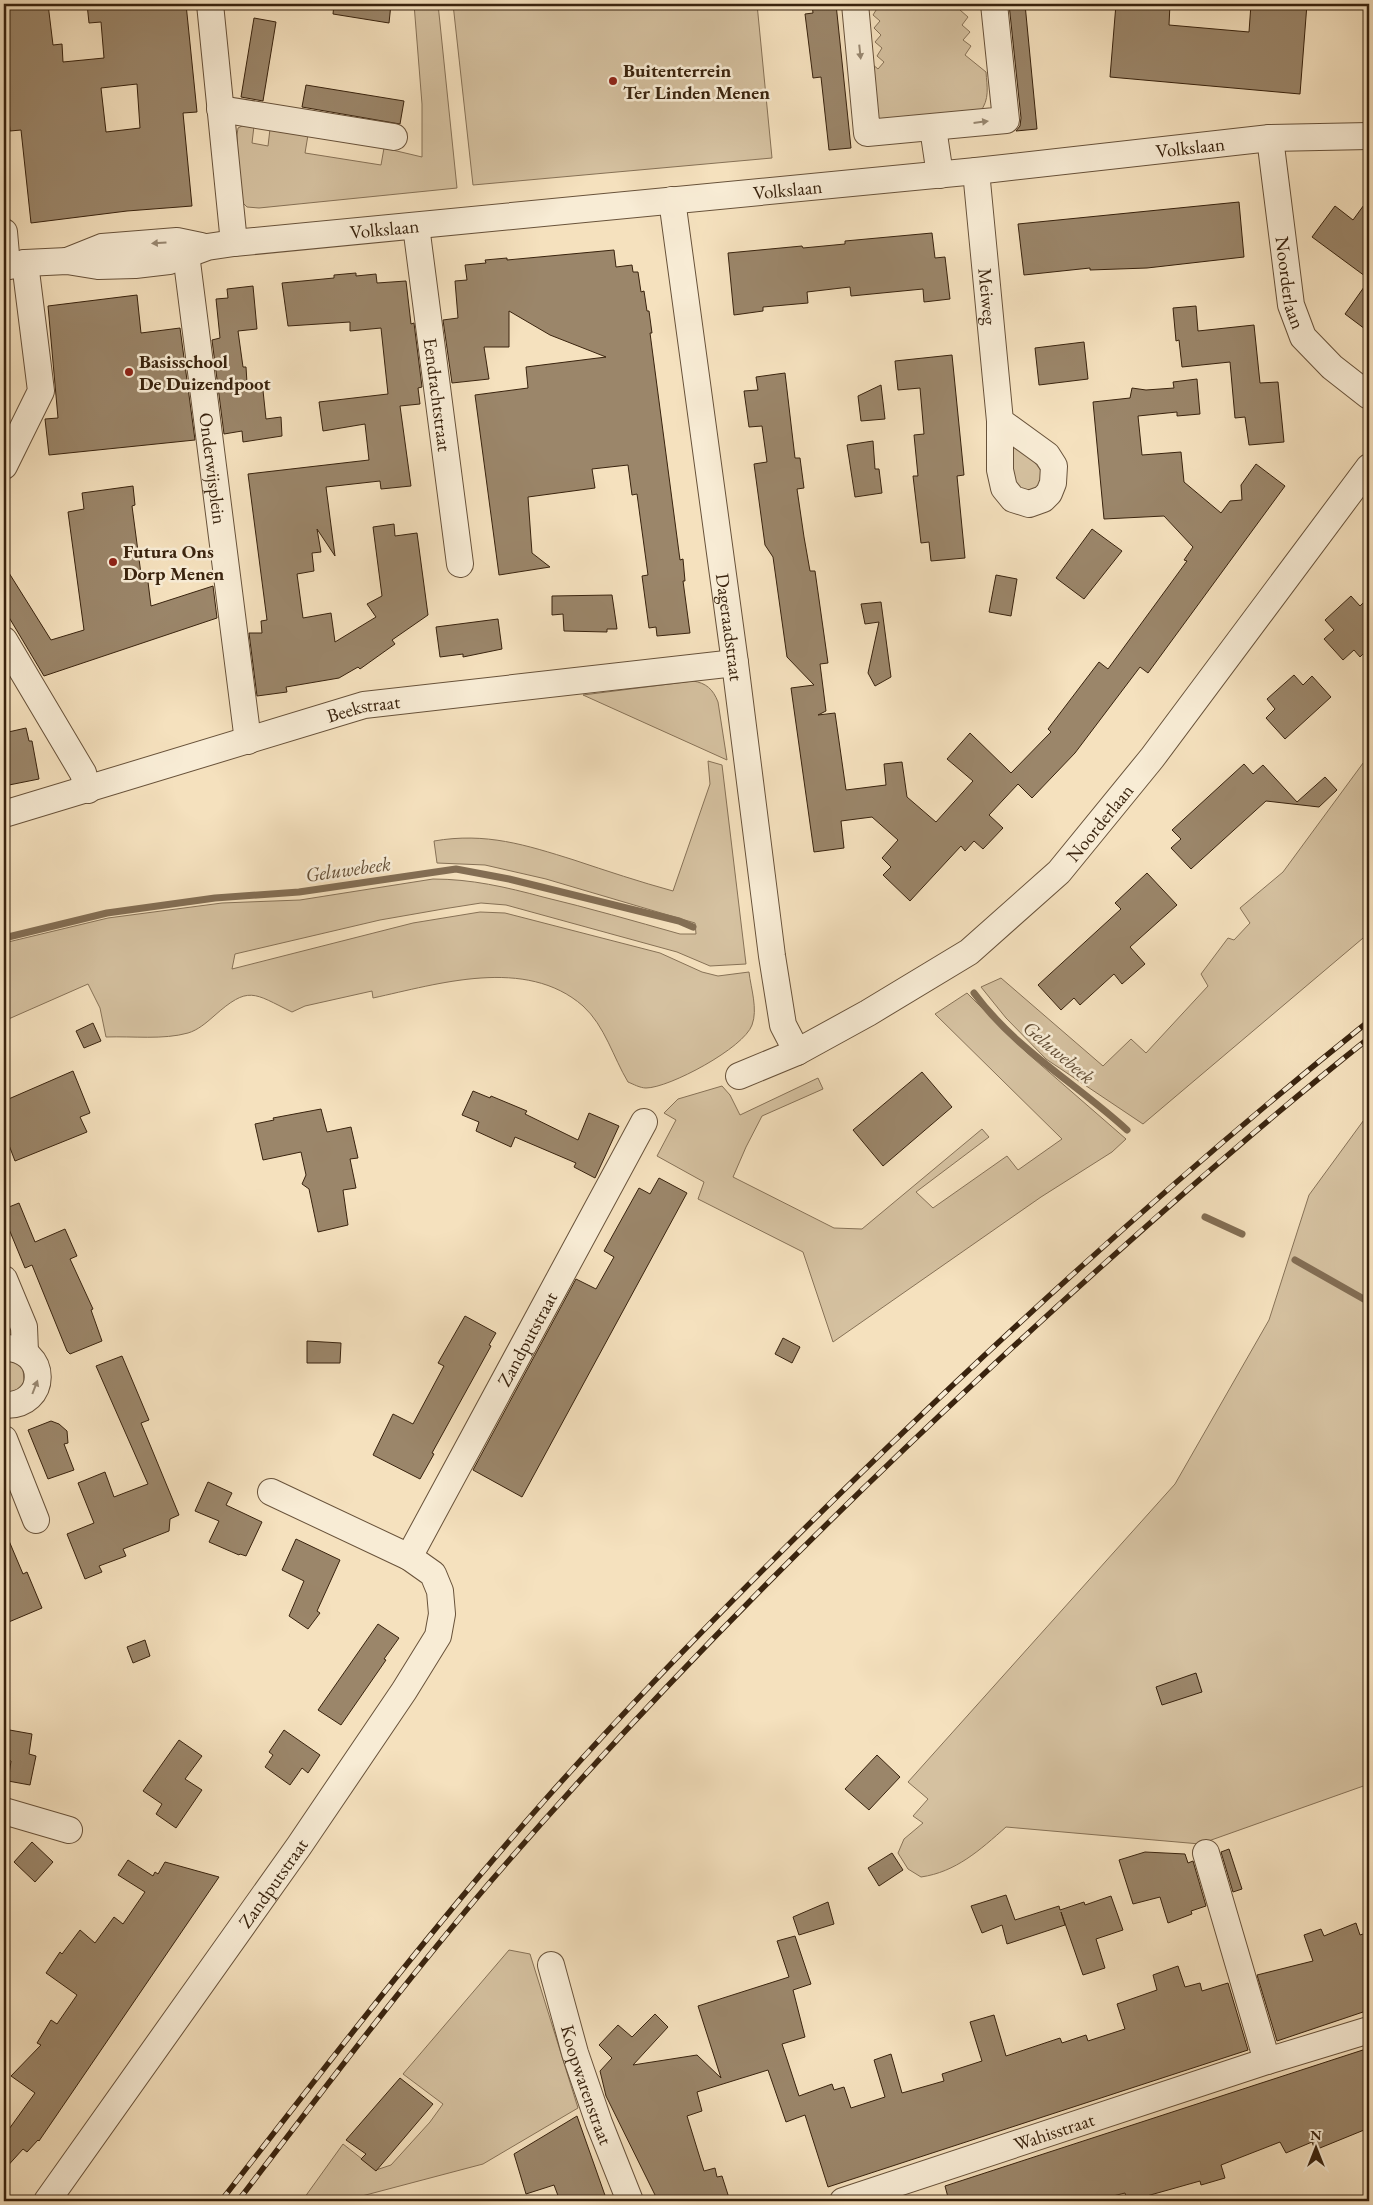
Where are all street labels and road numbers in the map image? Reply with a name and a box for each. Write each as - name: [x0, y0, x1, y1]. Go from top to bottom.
- street label: Volkslaan: [1154, 131, 1226, 164]
- street label: Volkslaan: [752, 174, 823, 206]
- street label: Volkslaan: [349, 213, 420, 245]
- street label: Noorderlaan: [1269, 235, 1311, 332]
- street label: Meiweg: [972, 267, 1003, 327]
- street label: Eendrachtstraat: [418, 336, 457, 453]
- street label: Onderwijsplein: [193, 411, 232, 526]
- street label: Dageraadstraat: [710, 572, 749, 682]
- street label: Beekstraat: [324, 689, 401, 729]
- street label: Noorderlaan: [1061, 779, 1139, 867]
- street label: Zandputstraat: [492, 1287, 563, 1391]
- street label: Zandputstraat: [233, 1834, 314, 1933]
- street label: Koopwarenstraat: [555, 2022, 618, 2149]
- street label: Wahisstraat: [1010, 2107, 1097, 2157]

